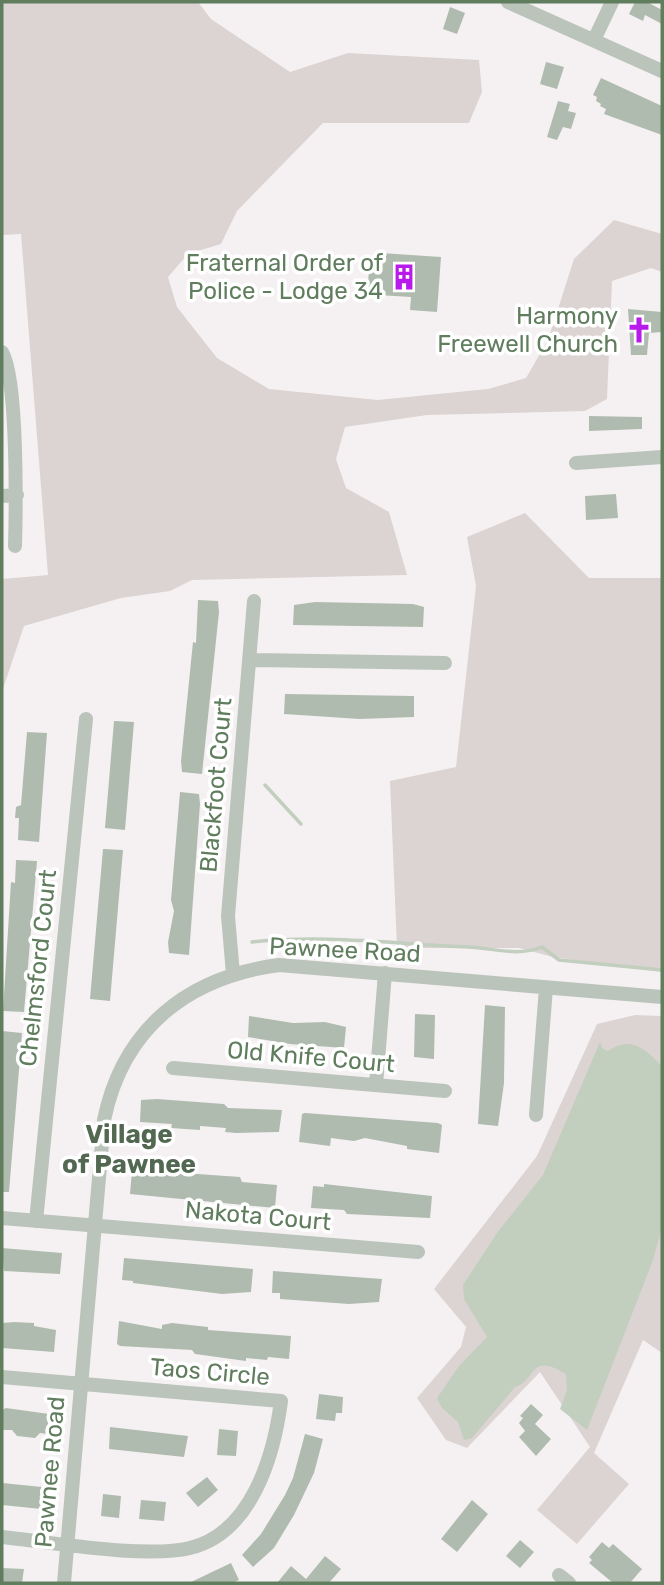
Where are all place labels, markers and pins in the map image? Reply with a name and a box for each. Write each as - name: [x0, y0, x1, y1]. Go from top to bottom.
- place label: Fraternal Order of Police - Lodge 34: [186, 249, 384, 305]
- building icon: Fraternal Order of Police - Lodge 34: [389, 262, 419, 292]
- place label: Harmony Freewell Church: [437, 302, 618, 358]
- church icon: Harmony Freewell Church: [624, 315, 654, 345]

